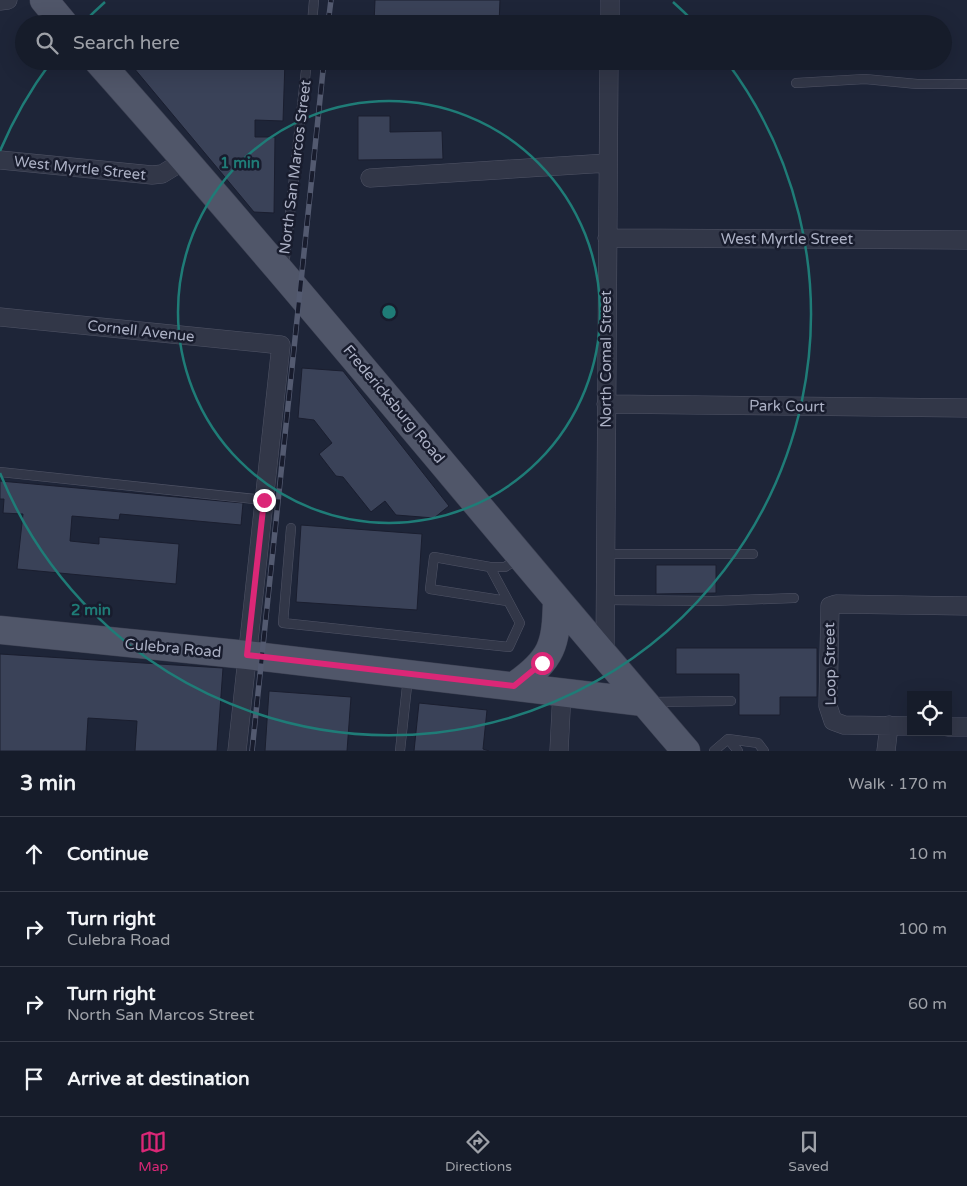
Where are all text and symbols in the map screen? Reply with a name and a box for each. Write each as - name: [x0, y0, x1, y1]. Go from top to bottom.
- search box: [15, 15, 952, 70]
- icon: search: [33, 29, 61, 57]
- text: Search here: [73, 32, 180, 54]
- street label: North San Marcos Street: [275, 78, 315, 255]
- street label: West Myrtle Street: [13, 152, 147, 184]
- text: 1 min: [220, 154, 260, 172]
- street label: West Myrtle Street: [721, 230, 854, 248]
- street label: North Comal Street: [597, 290, 615, 428]
- centre of rings: [380, 303, 398, 321]
- street label: Cornell Avenue: [86, 316, 196, 346]
- street label: Fredericksburg Road: [339, 341, 449, 467]
- street label: Park Court: [749, 396, 825, 416]
- route end: [253, 489, 276, 512]
- text: 2 min: [71, 601, 111, 619]
- street label: Loop Street: [820, 622, 840, 706]
- street label: Culebra Road: [124, 635, 222, 661]
- route start: [531, 652, 554, 675]
- map controls: [907, 691, 952, 736]
- button: locate: [907, 691, 952, 736]
- text: 3 min: [20, 771, 76, 796]
- text: Walk · 170 m: [848, 774, 947, 794]
- icon: ahead: [20, 840, 48, 868]
- text: Continue: [67, 843, 149, 865]
- text: 10 m: [908, 844, 947, 864]
- text: Turn right: [67, 908, 155, 930]
- icon: right: [20, 915, 48, 943]
- text: 100 m: [898, 919, 947, 939]
- text: Culebra Road: [67, 930, 170, 950]
- text: Turn right: [67, 983, 155, 1005]
- icon: right: [20, 990, 48, 1018]
- text: 60 m: [908, 994, 947, 1014]
- text: North San Marcos Street: [67, 1005, 254, 1025]
- icon: arrive: [20, 1065, 48, 1093]
- text: Arrive at destination: [67, 1068, 250, 1090]
- tab: Map: [138, 1128, 168, 1175]
- tab: Directions: [445, 1128, 512, 1175]
- tab: Saved: [788, 1128, 829, 1175]

